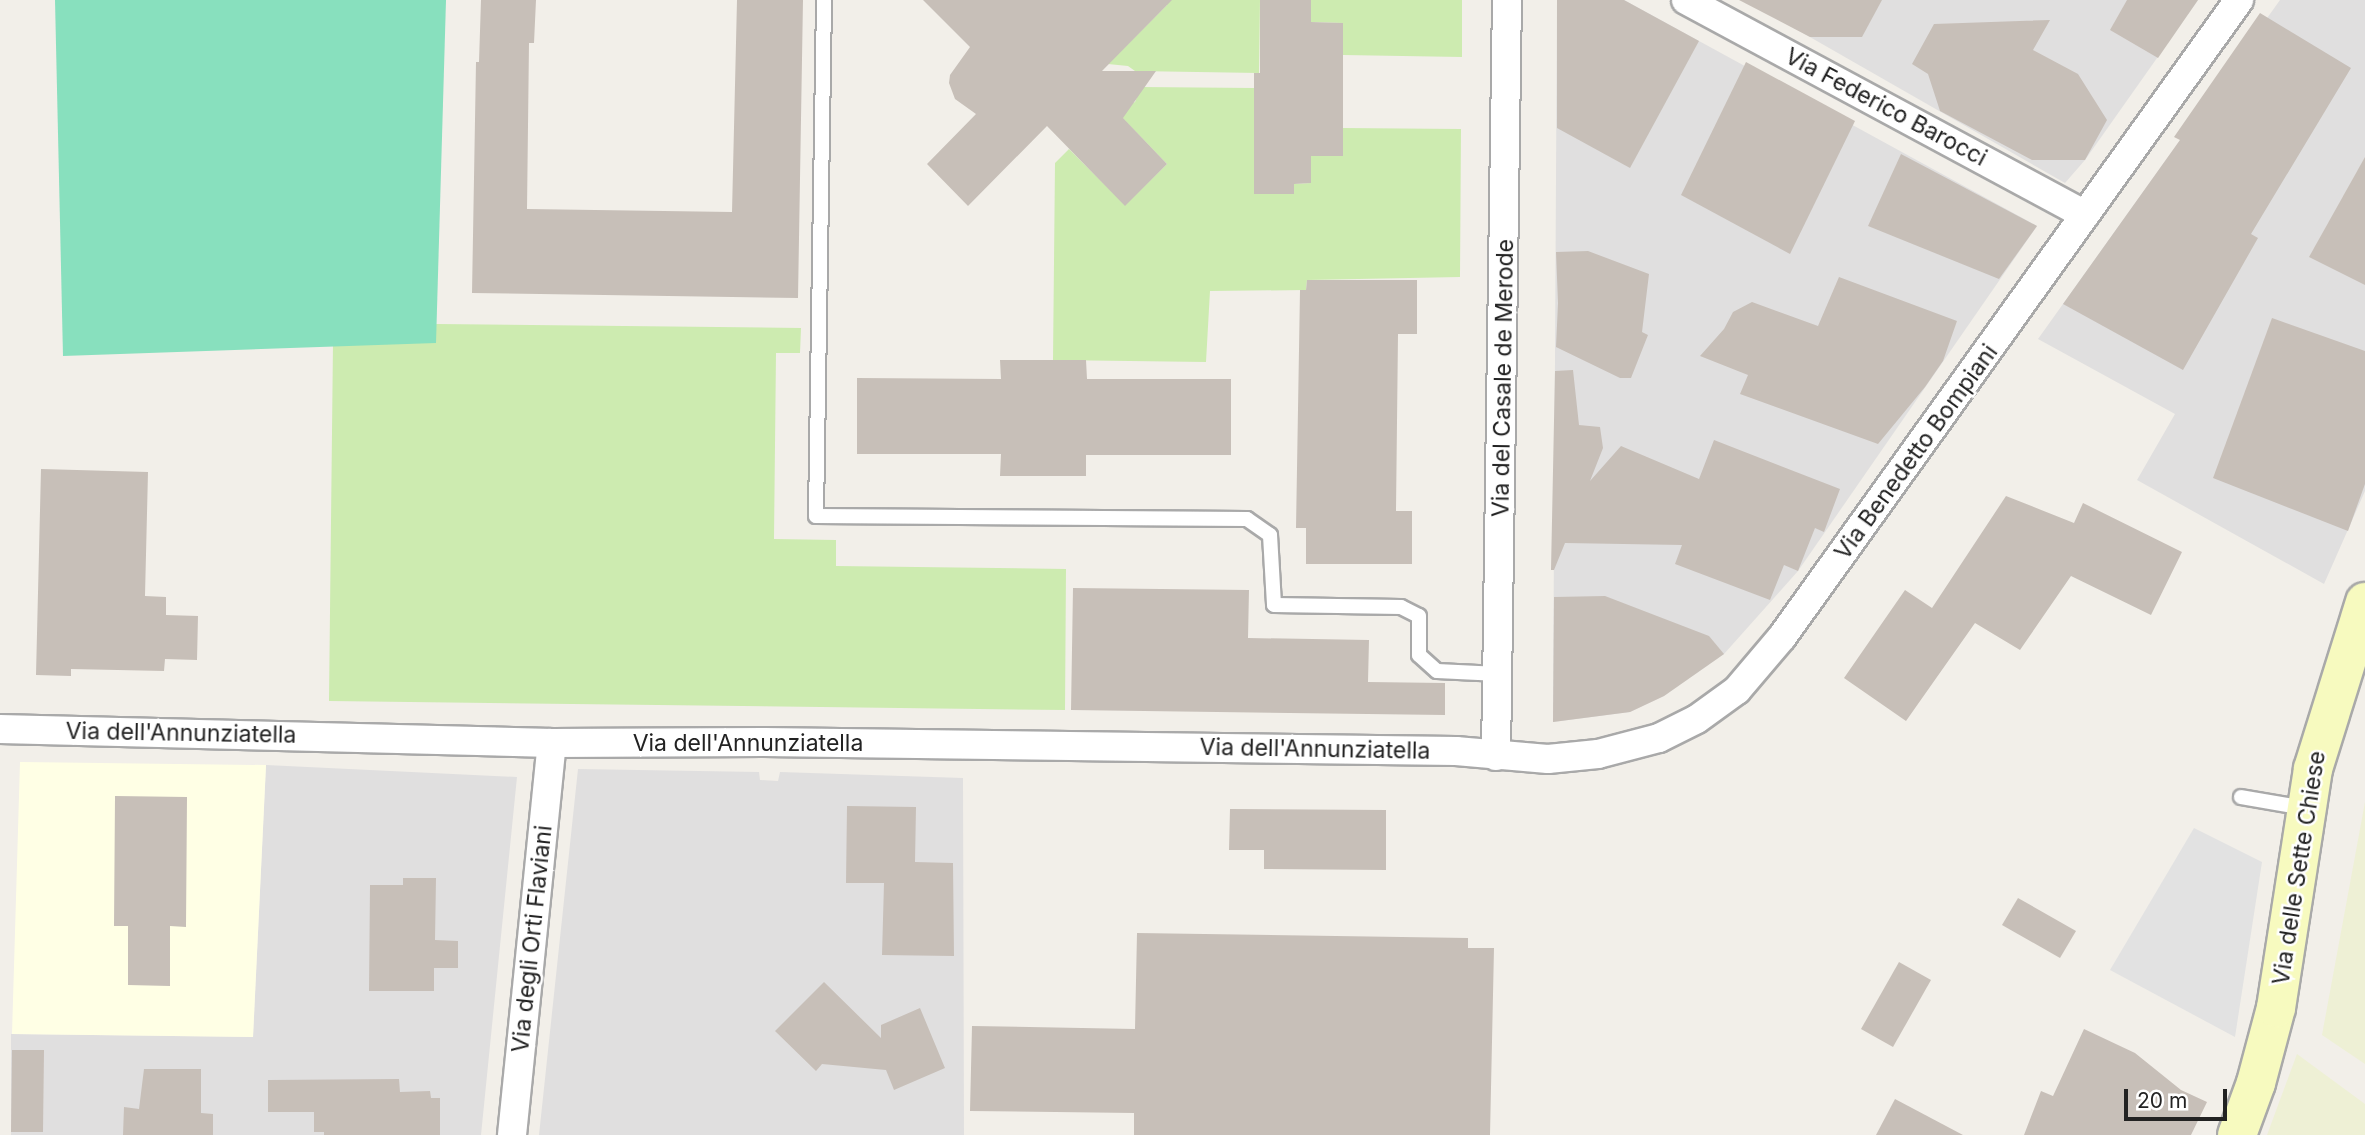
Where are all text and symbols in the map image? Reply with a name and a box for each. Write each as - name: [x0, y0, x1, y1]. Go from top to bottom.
- street label: Via Federico Barocci: [1781, 42, 1991, 172]
- street label: Via del Casale de Merode: [1487, 239, 1519, 517]
- street label: Via Benedetto Bompiani: [1829, 339, 2003, 565]
- street label: Via dell'Annunziatella: [65, 717, 297, 749]
- street label: Via dell'Annunziatella: [633, 729, 863, 757]
- street label: Via dell'Annunziatella: [1199, 733, 1431, 765]
- street label: Via delle Sette Chiese: [2267, 749, 2331, 987]
- street label: Via degli Orti Flaviani: [506, 824, 558, 1054]
- scale bar: [2127, 1076, 2230, 1120]
- text: 20 m: [2137, 1088, 2187, 1113]

